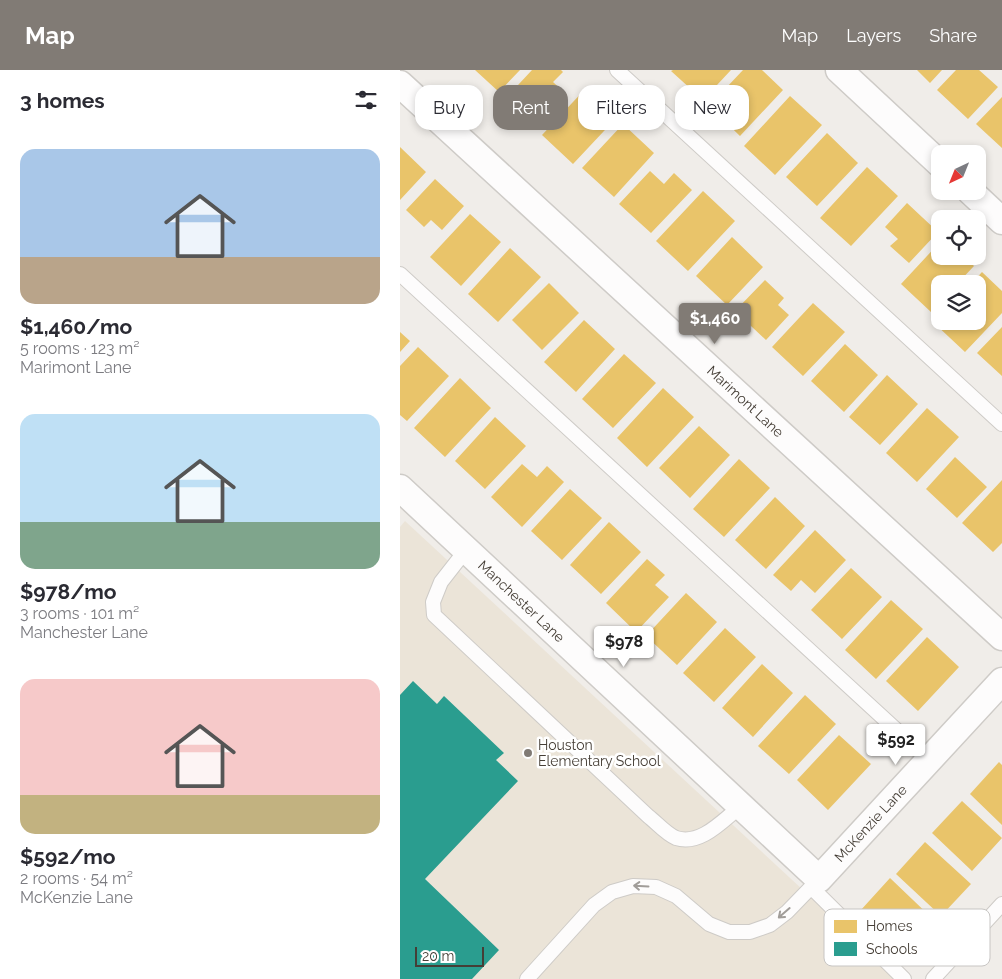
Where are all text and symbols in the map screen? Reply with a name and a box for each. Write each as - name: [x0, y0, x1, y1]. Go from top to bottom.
- text: Map: [25, 21, 75, 50]
- text: Map: [782, 25, 818, 46]
- text: Layers: [846, 25, 901, 46]
- text: Share: [929, 25, 977, 46]
- chip: Buy: [415, 85, 483, 130]
- chip: Rent: [493, 85, 568, 130]
- chip: Filters: [578, 85, 665, 130]
- chip: New: [675, 85, 749, 130]
- icon: filters: [352, 86, 380, 114]
- text: 3 homes: [20, 88, 105, 113]
- north arrow: [931, 145, 986, 200]
- map controls: [931, 145, 986, 330]
- icon: home: [155, 181, 245, 271]
- button: locate: [931, 210, 986, 265]
- button: layers: [931, 275, 986, 330]
- pin: $1,460: [674, 302, 756, 345]
- text: $1,460: [690, 309, 740, 328]
- text: $1,460/mo: [20, 314, 132, 339]
- text: 5 rooms · 123 m²: [20, 339, 140, 358]
- text: Marimont Lane: [20, 358, 131, 377]
- street label: Marimont Lane: [704, 362, 787, 440]
- icon: home: [155, 446, 245, 536]
- street label: Manchester Lane: [475, 557, 568, 645]
- text: $978/mo: [20, 579, 116, 604]
- text: 3 rooms · 101 m²: [20, 604, 139, 623]
- text: Manchester Lane: [20, 623, 148, 642]
- pin: $978: [594, 626, 654, 668]
- text: $978: [605, 632, 643, 651]
- icon: home: [155, 711, 245, 801]
- pin: $592: [866, 724, 926, 766]
- text: $592: [877, 730, 915, 749]
- place label: Houston Elementary School: [538, 737, 661, 769]
- marker: Houston Elementary School: [522, 747, 534, 759]
- street label: McKenzie Lane: [831, 782, 910, 865]
- text: $592/mo: [20, 844, 115, 869]
- text: 2 rooms · 54 m²: [20, 869, 133, 888]
- one-way arrow: [633, 882, 649, 891]
- text: McKenzie Lane: [20, 888, 133, 907]
- one-way arrow: [778, 907, 791, 919]
- legend: [824, 909, 990, 966]
- text: Homes: [866, 918, 913, 934]
- text: Schools: [866, 941, 918, 957]
- scale bar: [415, 944, 484, 967]
- text: 20 m: [422, 948, 454, 964]

